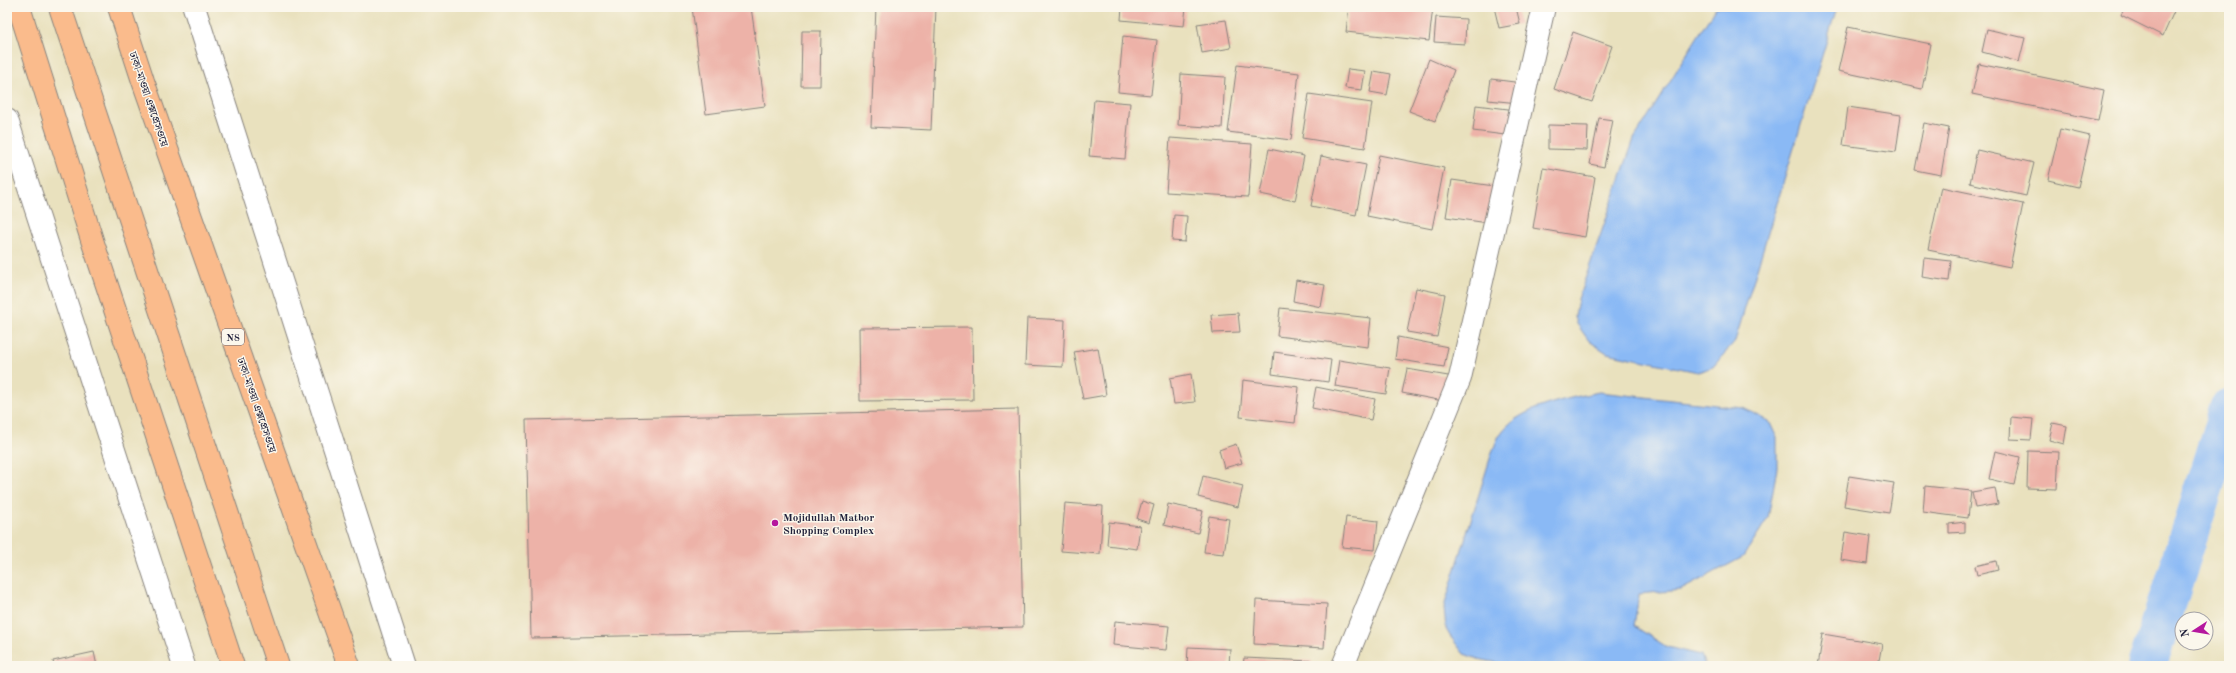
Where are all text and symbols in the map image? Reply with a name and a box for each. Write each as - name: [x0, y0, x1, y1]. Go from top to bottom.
- street label: ঢাকা-মাওয়া এক্সপ্রেসওয়ে: [126, 50, 169, 149]
- road number: N8: [222, 329, 244, 345]
- street label: ঢাকা-মাওয়া এক্সপ্রেসওয়ে: [234, 356, 277, 455]
- place label: Mojidullah Matbor Shopping Complex: [783, 513, 874, 537]
- marker: Mojidullah Matbor Shopping Complex: [770, 518, 780, 528]
- north arrow: [2174, 611, 2214, 651]
- text: N: [2179, 627, 2192, 638]

